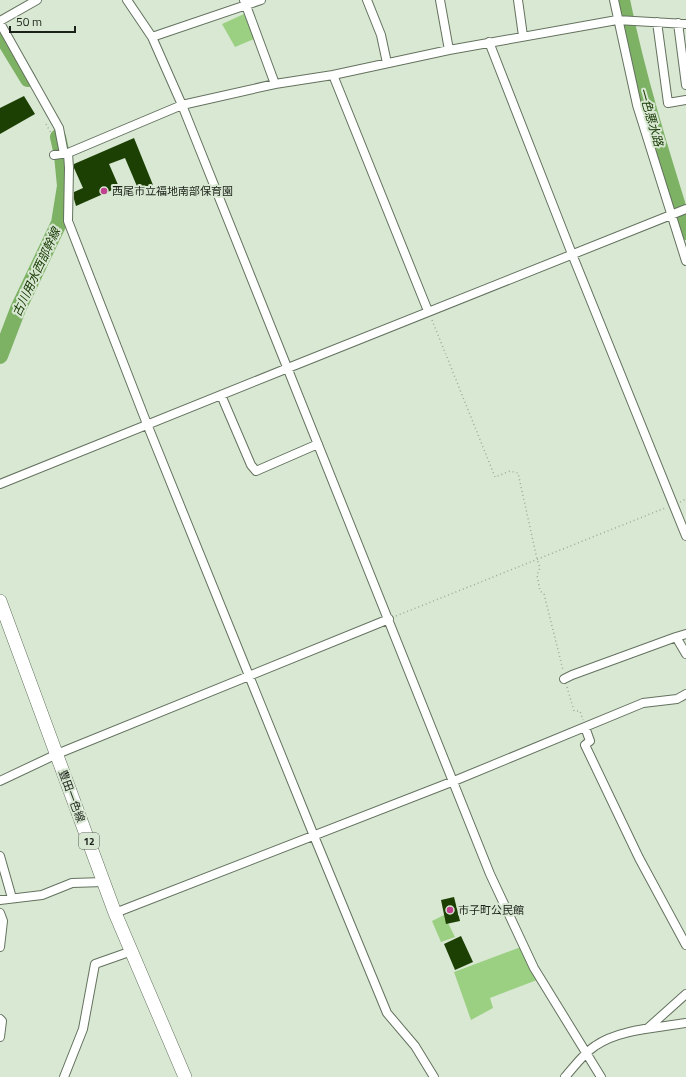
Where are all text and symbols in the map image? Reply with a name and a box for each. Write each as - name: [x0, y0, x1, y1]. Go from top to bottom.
- scale bar: [10, 8, 75, 34]
- text: 50 m: [16, 12, 42, 31]
- water label: 一色悪水路: [634, 86, 669, 149]
- place label: 西尾市立福地南部保育園: [112, 183, 233, 199]
- marker: 西尾市立福地南部保育園: [99, 186, 109, 196]
- water label: 古川用水西部幹線: [7, 223, 66, 320]
- street label: 豊田一色線: [55, 767, 89, 825]
- road number: 12: [79, 833, 99, 849]
- place label: 市子町公民館: [458, 902, 524, 918]
- marker: 市子町公民館: [445, 905, 455, 915]

